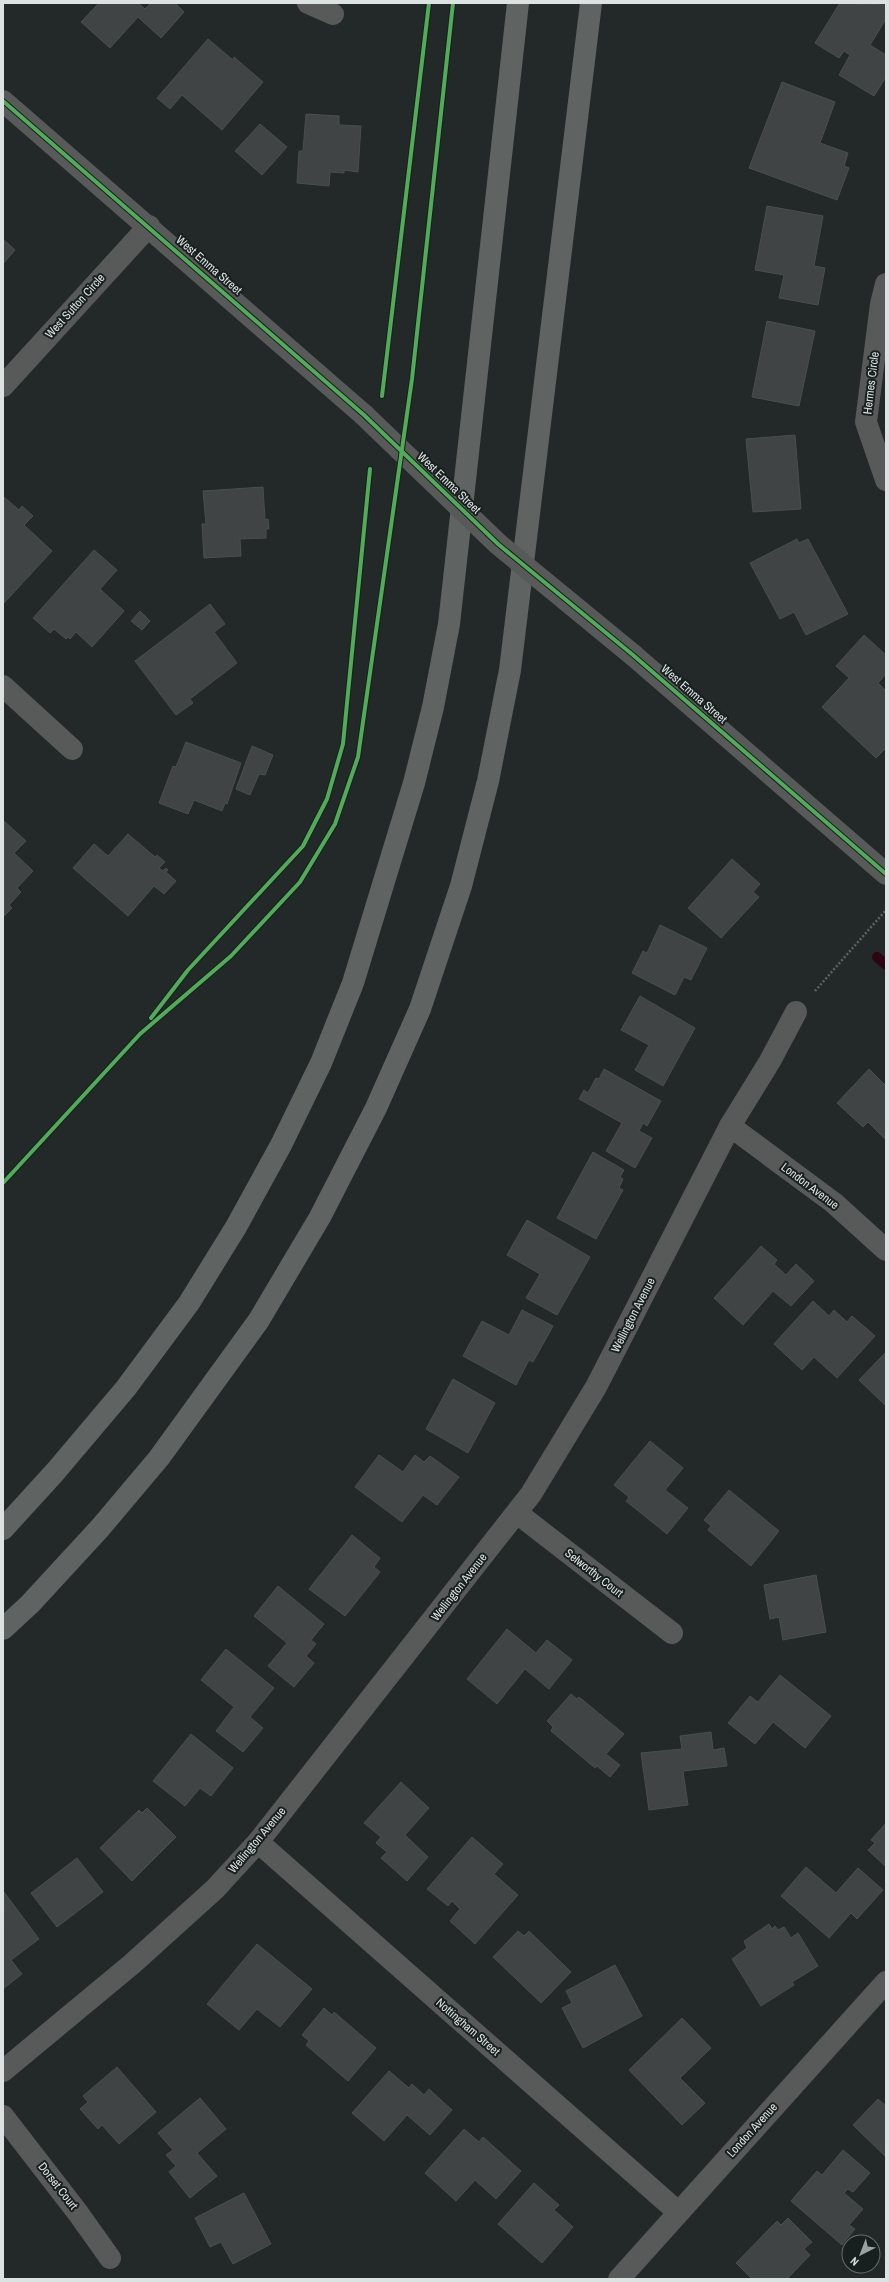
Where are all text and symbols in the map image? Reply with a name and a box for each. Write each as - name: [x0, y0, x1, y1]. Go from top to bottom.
- street label: West Emma Street: [173, 232, 246, 298]
- street label: West Sutton Circle: [42, 270, 108, 342]
- street label: Hermes Circle: [859, 351, 883, 415]
- street label: West Emma Street: [414, 449, 484, 518]
- street label: West Emma Street: [658, 661, 731, 727]
- street label: London Avenue: [778, 1159, 842, 1213]
- street label: Wellington Avenue: [607, 1275, 659, 1355]
- street label: Selworthy Court: [561, 1545, 627, 1601]
- street label: Wellington Avenue: [428, 1550, 490, 1624]
- street label: Wellington Avenue: [225, 1804, 289, 1876]
- street label: Nottingham Street: [433, 1995, 504, 2059]
- street label: London Avenue: [723, 2099, 781, 2161]
- street label: Dorset Court: [35, 2159, 82, 2213]
- north arrow: [841, 2234, 881, 2274]
- text: N: [847, 2254, 861, 2269]

